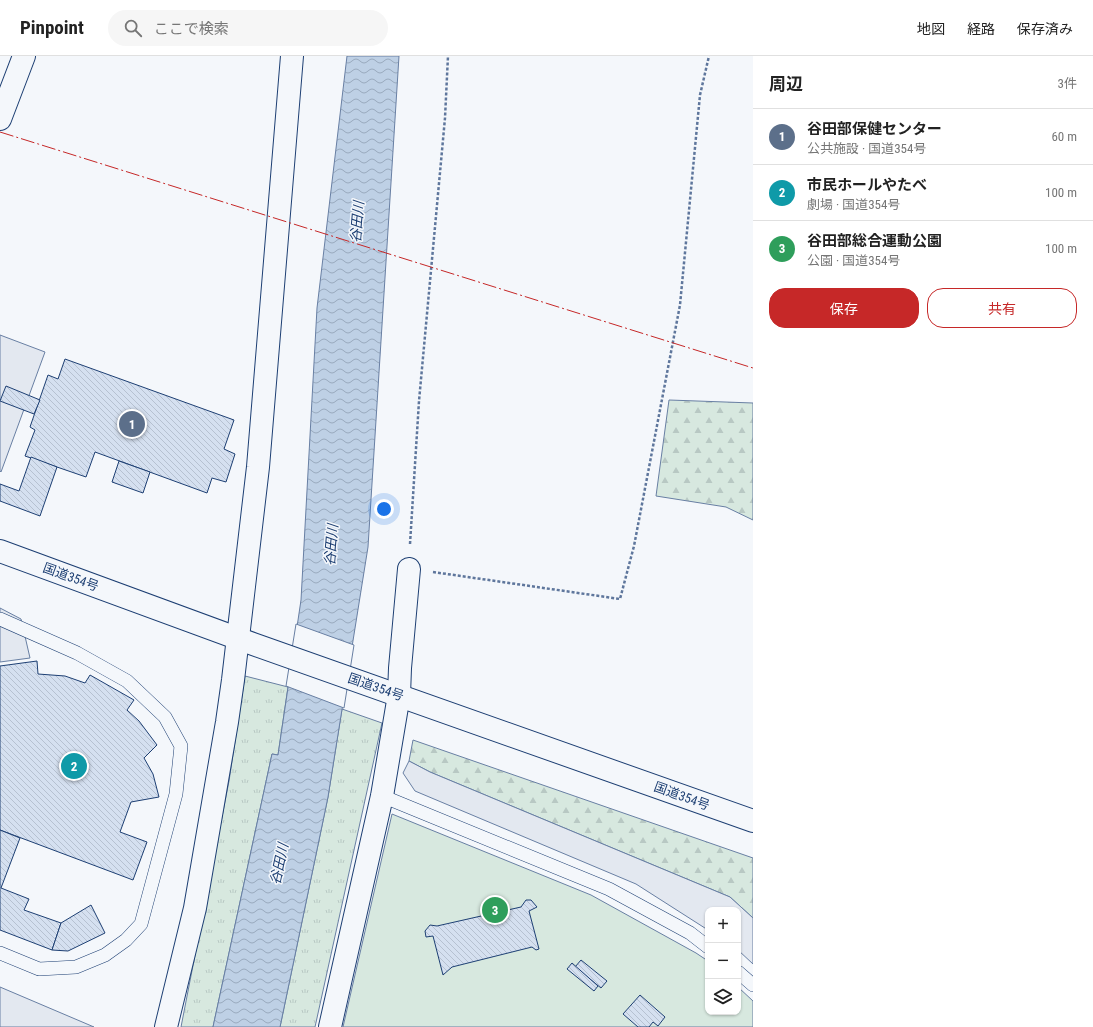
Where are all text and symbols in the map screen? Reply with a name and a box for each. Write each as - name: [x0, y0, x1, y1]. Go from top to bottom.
- search box: [108, 10, 388, 46]
- text: Pinpoint: [20, 16, 84, 39]
- icon: search: [122, 17, 144, 39]
- text: ここで検索: [154, 20, 229, 38]
- text: 地図: [917, 21, 945, 37]
- text: 経路: [967, 21, 995, 37]
- text: 保存済み: [1017, 21, 1073, 37]
- text: 周辺: [769, 74, 803, 94]
- text: 3件: [1058, 76, 1077, 91]
- text: 谷田部保健センター: [807, 120, 942, 138]
- text: 1: [779, 129, 785, 144]
- text: 60 m: [1051, 129, 1077, 144]
- text: 公共施設 · 国道354号: [807, 141, 926, 156]
- text: 市民ホールやたべ: [807, 176, 927, 194]
- text: 2: [779, 185, 785, 200]
- text: 100 m: [1045, 185, 1077, 200]
- text: 劇場 · 国道354号: [807, 197, 900, 212]
- water label: 谷田川: [347, 198, 367, 244]
- text: 谷田部総合運動公園: [807, 232, 942, 250]
- text: 3: [779, 241, 785, 256]
- text: 100 m: [1045, 241, 1077, 256]
- text: 公園 · 国道354号: [807, 253, 900, 268]
- button: 保存: [769, 288, 919, 328]
- button: 共有: [927, 288, 1077, 328]
- pin: 1: [119, 409, 145, 439]
- your location: [374, 499, 394, 519]
- water label: 谷田川: [321, 521, 341, 567]
- street label: 国道354号: [41, 560, 101, 594]
- street label: 国道354号: [346, 670, 406, 704]
- pin: 2: [61, 751, 87, 781]
- street label: 国道354号: [652, 779, 712, 813]
- water label: 谷田川: [267, 840, 292, 886]
- pin: 3: [482, 895, 508, 925]
- map controls: [705, 907, 741, 1015]
- button: +: [705, 907, 741, 943]
- button: −: [705, 943, 741, 979]
- button: layers: [705, 979, 741, 1015]

